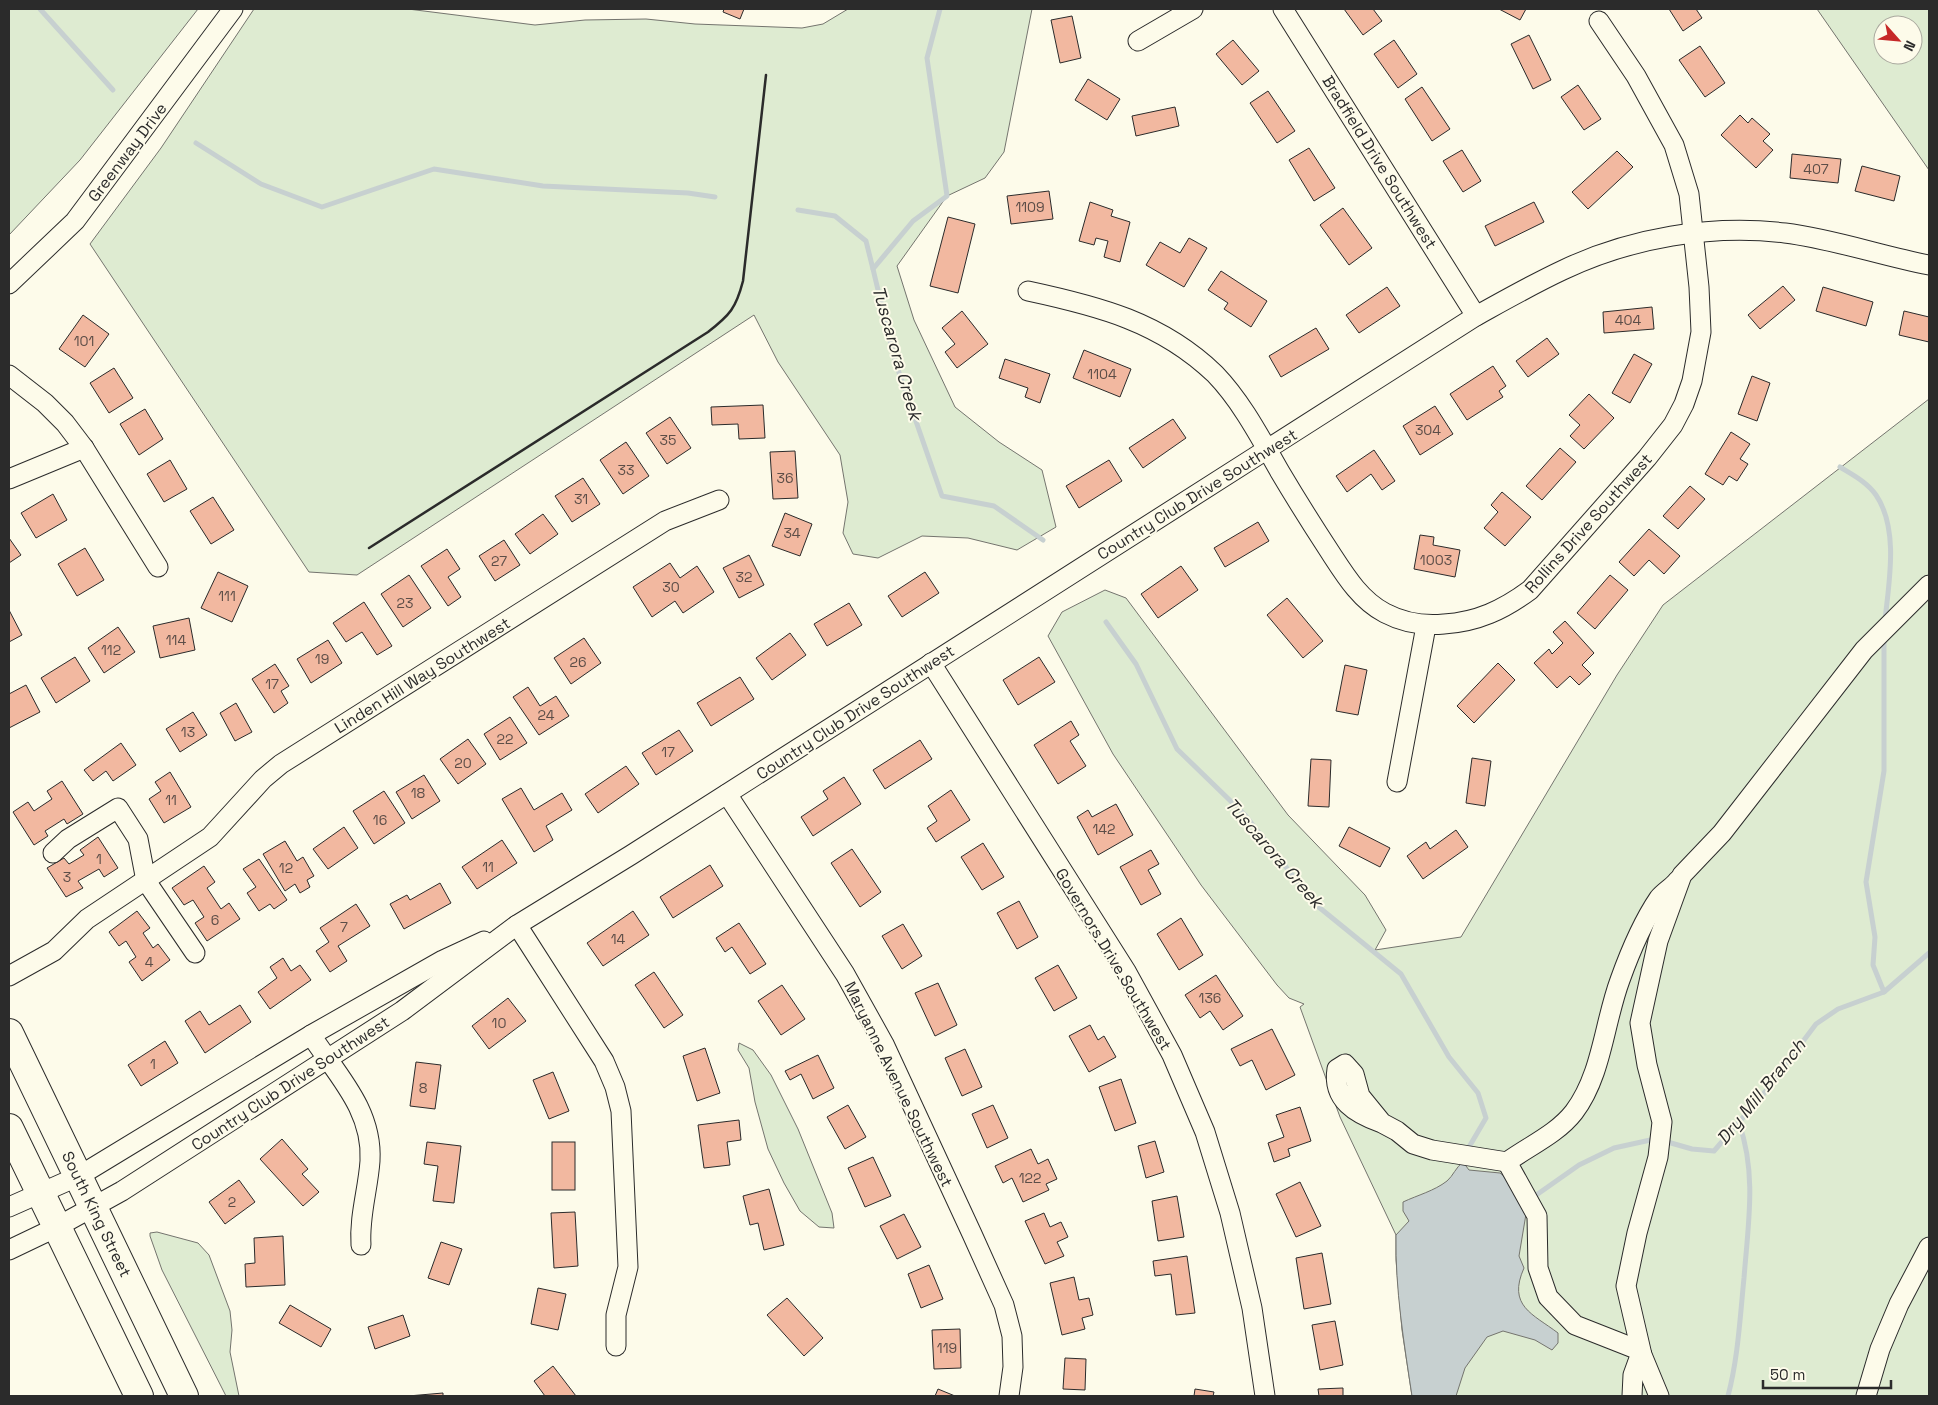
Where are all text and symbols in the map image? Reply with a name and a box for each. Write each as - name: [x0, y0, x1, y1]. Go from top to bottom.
- north arrow: [1873, 15, 1923, 65]
- text: N: [1899, 38, 1920, 54]
- street label: Bradfield Drive Southwest: [1317, 72, 1442, 253]
- street label: Greenway Drive: [83, 99, 172, 206]
- house number: 407: [1803, 160, 1829, 178]
- house number: 1109: [1015, 198, 1045, 216]
- water label: Tuscarora Creek: [867, 283, 928, 425]
- house number: 404: [1615, 311, 1641, 329]
- house number: 101: [74, 332, 94, 350]
- house number: 1104: [1087, 365, 1117, 383]
- house number: 304: [1415, 421, 1441, 439]
- street label: Country Club Drive Southwest: [1093, 424, 1301, 565]
- house number: 35: [660, 431, 676, 449]
- street label: Rollins Drive Southwest: [1520, 449, 1657, 598]
- house number: 33: [618, 461, 634, 479]
- house number: 36: [776, 469, 794, 487]
- house number: 31: [574, 490, 588, 508]
- house number: 34: [783, 524, 801, 542]
- house number: 1003: [1420, 551, 1452, 569]
- house number: 27: [491, 552, 507, 570]
- house number: 32: [736, 568, 752, 586]
- house number: 30: [662, 578, 680, 596]
- house number: 111: [218, 587, 236, 605]
- house number: 23: [397, 594, 413, 612]
- street label: Linden Hill Way Southwest: [330, 613, 514, 738]
- house number: 114: [166, 631, 186, 649]
- street label: Country Club Drive Southwest: [752, 640, 958, 784]
- house number: 112: [101, 641, 121, 659]
- house number: 19: [315, 650, 329, 668]
- house number: 26: [569, 653, 587, 671]
- house number: 17: [265, 675, 279, 693]
- house number: 24: [538, 706, 555, 724]
- house number: 13: [181, 723, 195, 741]
- house number: 22: [497, 730, 513, 748]
- house number: 17: [661, 743, 675, 761]
- house number: 20: [454, 754, 472, 772]
- house number: 18: [411, 784, 426, 802]
- house number: 11: [165, 791, 177, 809]
- water label: Tuscarora Creek: [1220, 793, 1330, 914]
- house number: 16: [373, 811, 387, 829]
- house number: 142: [1092, 820, 1116, 838]
- house number: 1: [96, 850, 102, 868]
- house number: 11: [482, 858, 494, 876]
- house number: 12: [279, 859, 293, 877]
- street label: Governors Drive Southwest: [1051, 864, 1176, 1054]
- house number: 3: [63, 868, 71, 886]
- house number: 6: [211, 911, 219, 929]
- house number: 7: [340, 918, 348, 936]
- house number: 14: [611, 930, 626, 948]
- house number: 4: [145, 953, 154, 971]
- street label: Maryanne Avenue Southwest: [840, 978, 958, 1190]
- house number: 136: [1199, 989, 1221, 1007]
- street label: Country Club Drive Southwest: [187, 1011, 393, 1155]
- house number: 10: [492, 1014, 506, 1032]
- water label: Dry Mill Branch: [1711, 1033, 1811, 1149]
- house number: 1: [150, 1055, 156, 1073]
- house number: 8: [419, 1079, 428, 1097]
- street label: South King Street: [57, 1148, 136, 1281]
- house number: 122: [1019, 1169, 1041, 1187]
- house number: 2: [228, 1193, 236, 1211]
- house number: 119: [937, 1339, 957, 1357]
- scale bar: [1763, 1358, 1890, 1390]
- text: 50 m: [1770, 1365, 1805, 1384]

